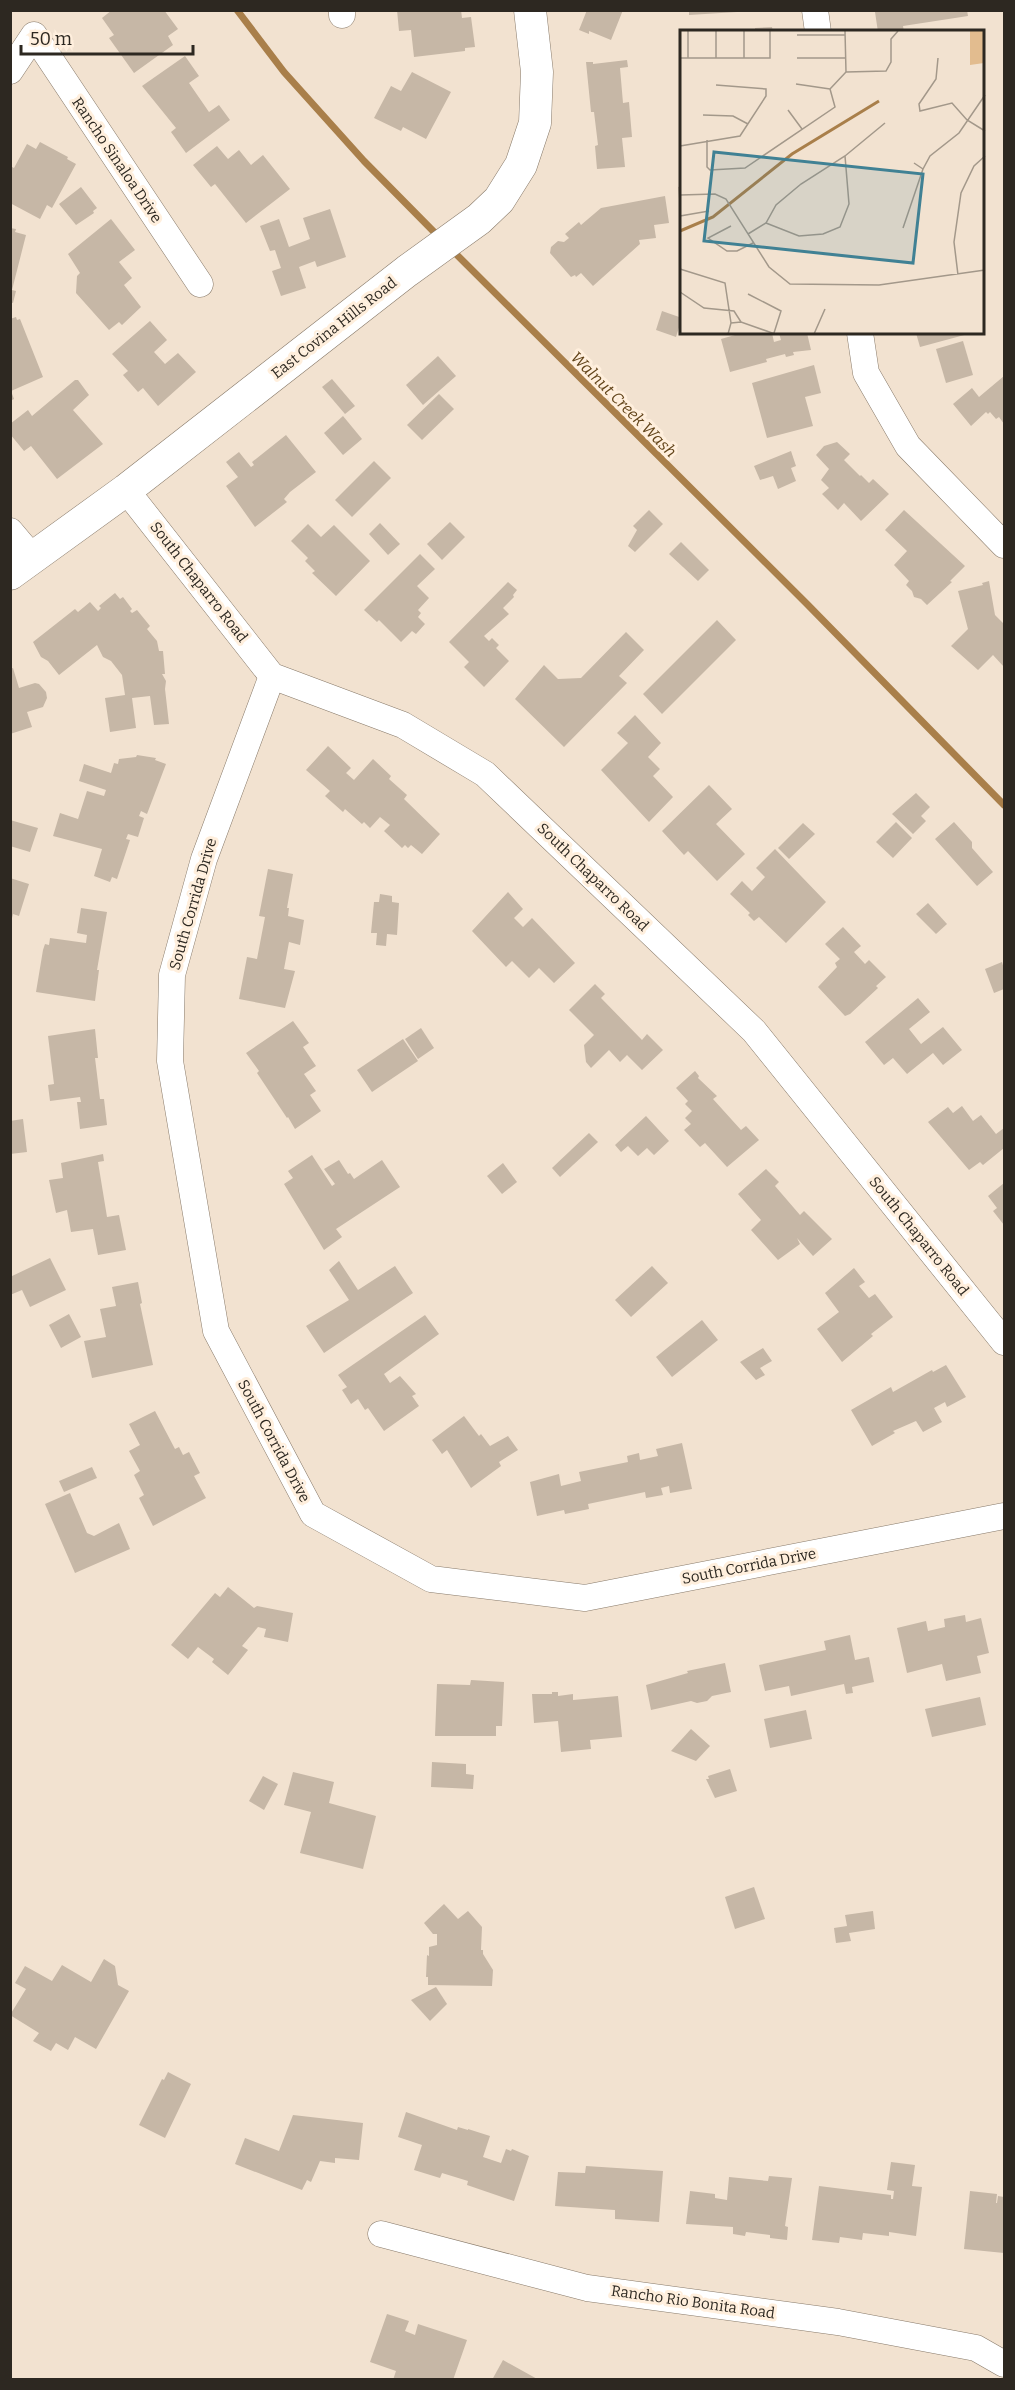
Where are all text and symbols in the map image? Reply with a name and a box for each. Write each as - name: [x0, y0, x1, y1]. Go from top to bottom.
- scale bar: [21, 18, 194, 56]
- text: 50 m: [30, 28, 72, 50]
- inset map: [680, 30, 985, 334]
- street label: Rancho Sinaloa Drive: [68, 94, 166, 226]
- street label: East Covina Hills Road: [268, 273, 400, 382]
- water label: Walnut Creek Wash: [567, 348, 680, 461]
- street label: South Chaparro Road: [146, 518, 252, 646]
- street label: South Chaparro Road: [534, 819, 653, 935]
- street label: South Corrida Drive: [166, 836, 220, 972]
- street label: South Chaparro Road: [865, 1173, 973, 1299]
- street label: South Corrida Drive: [234, 1377, 314, 1505]
- street label: South Corrida Drive: [680, 1544, 818, 1588]
- street label: Rancho Rio Bonita Road: [610, 2282, 776, 2322]

